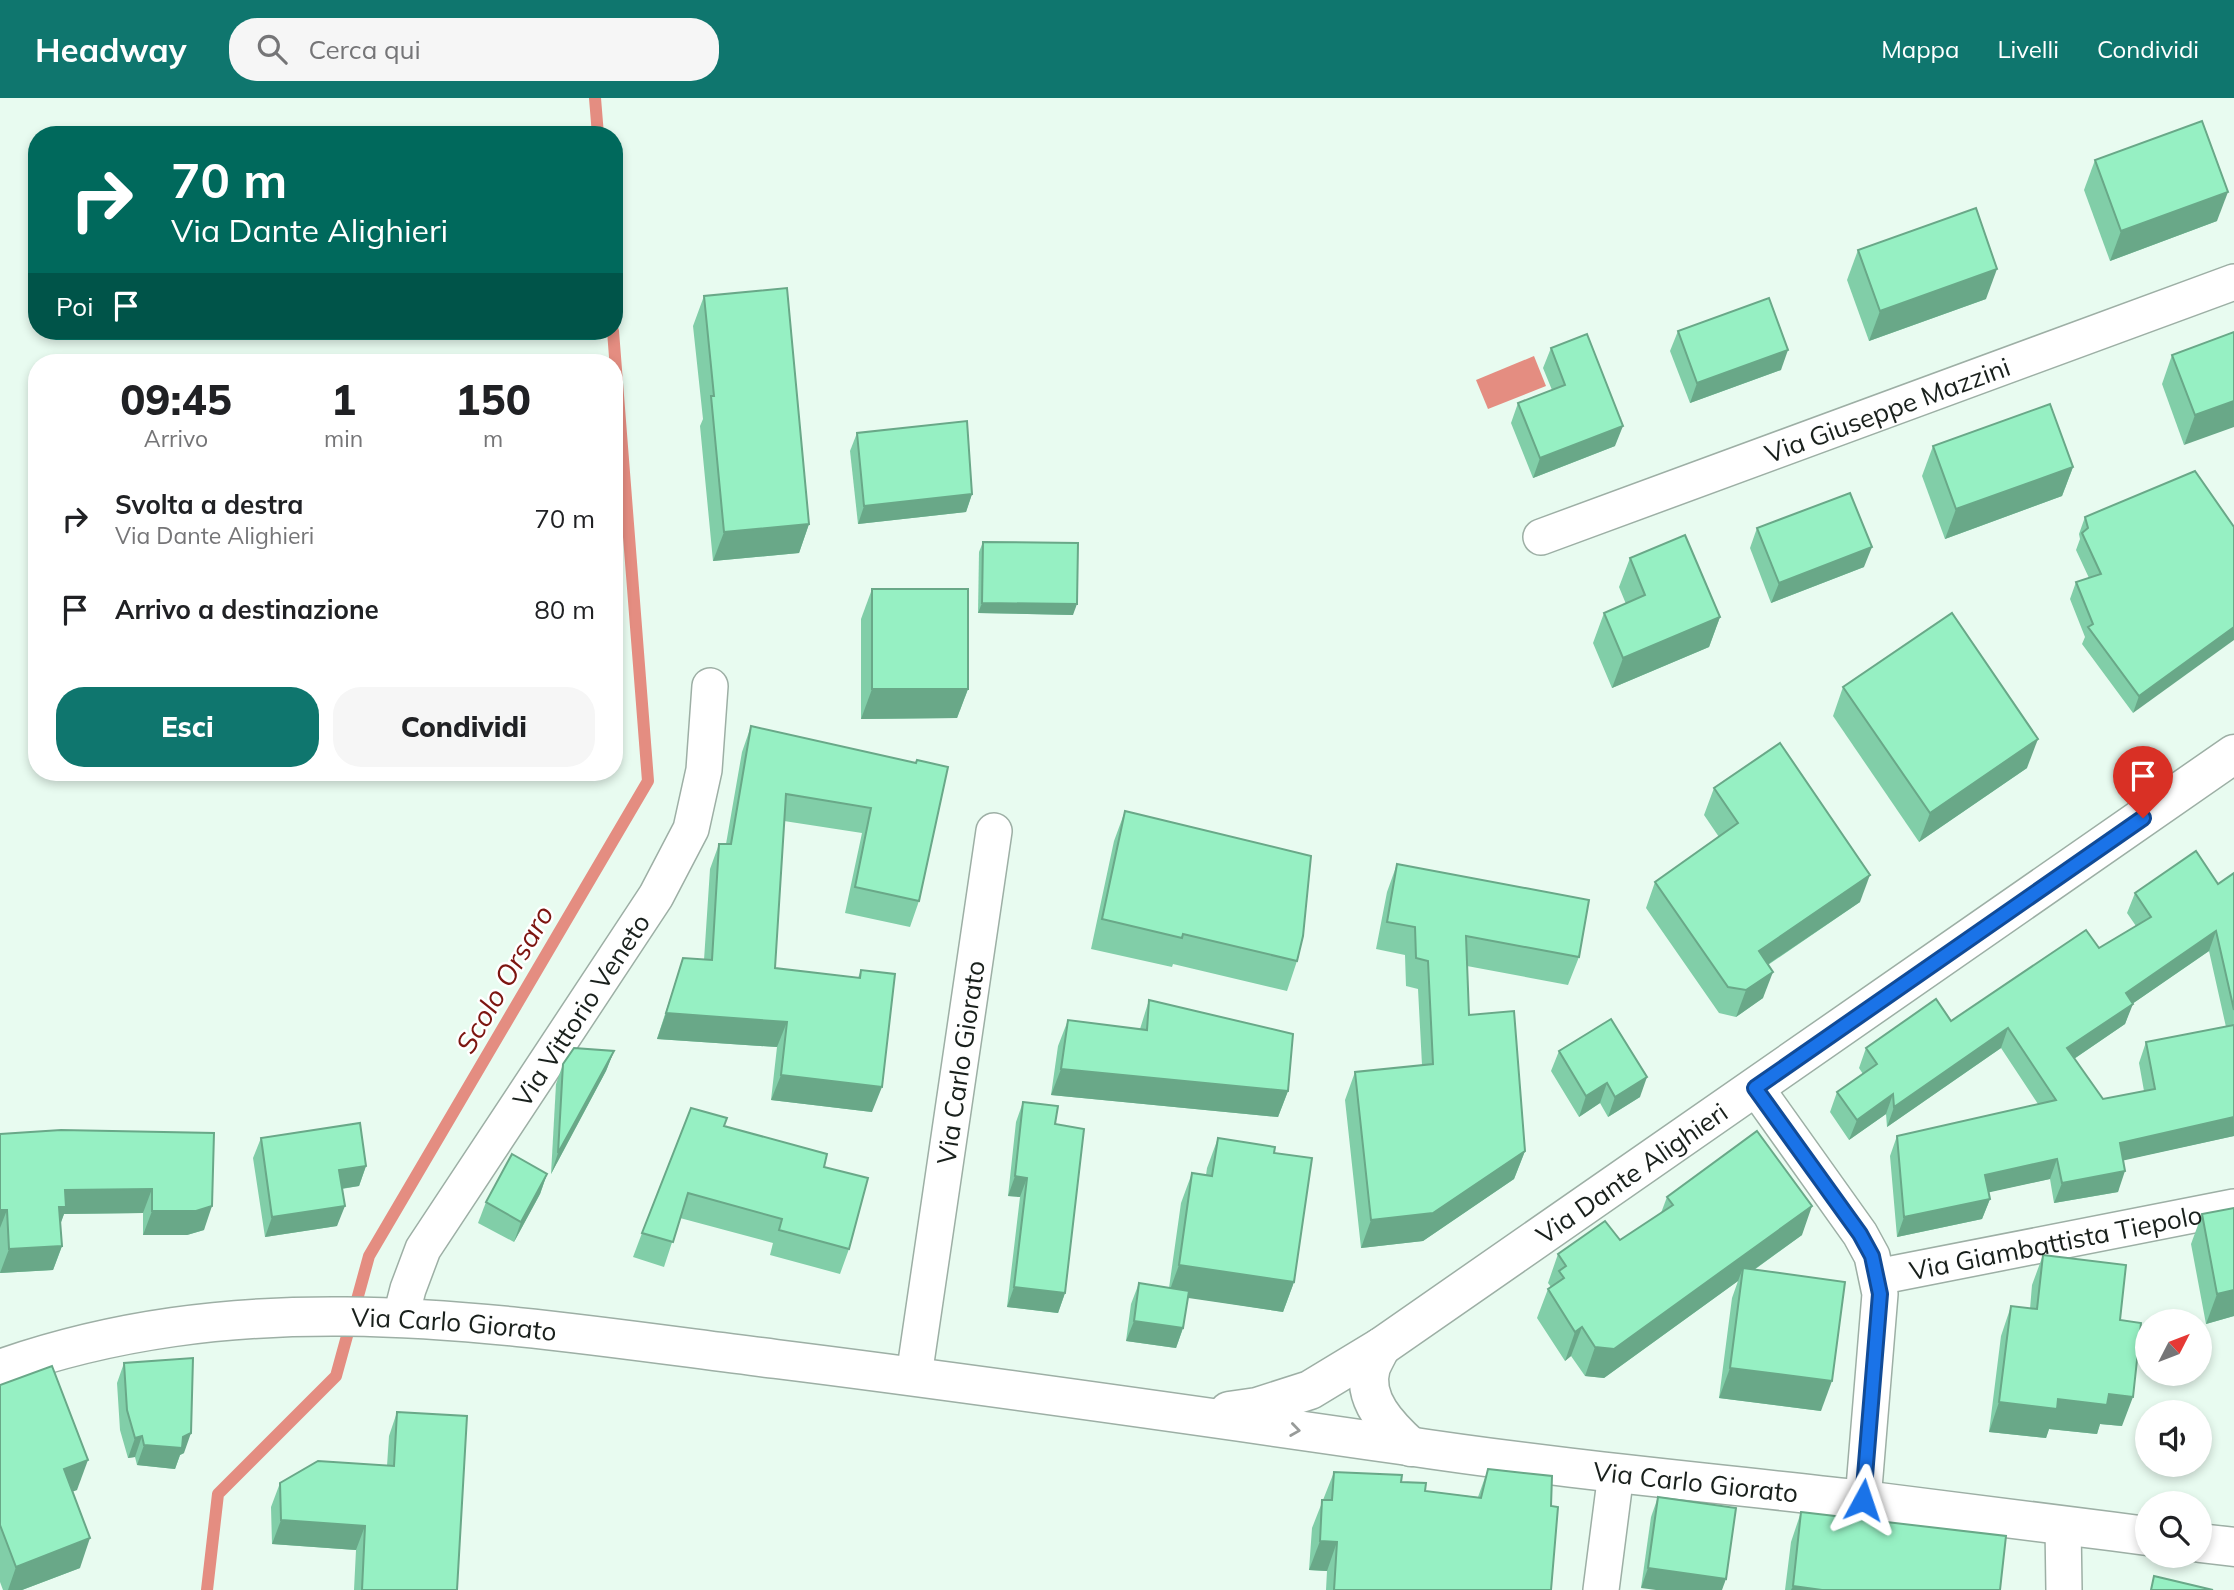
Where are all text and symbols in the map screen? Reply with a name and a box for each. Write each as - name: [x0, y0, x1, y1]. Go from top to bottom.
- search box: [229, 18, 719, 81]
- text: Headway: [35, 29, 187, 70]
- icon: search: [253, 30, 291, 68]
- text: Cerca qui: [309, 33, 421, 66]
- text: Mappa: [1881, 34, 1959, 64]
- text: Livelli: [1997, 34, 2059, 64]
- text: Condividi: [2097, 34, 2199, 64]
- text: 70 m: [171, 149, 287, 210]
- icon: right: [56, 154, 147, 245]
- text: Via Dante Alighieri: [171, 210, 448, 250]
- icon: arrive: [107, 287, 145, 325]
- text: Poi: [56, 290, 93, 323]
- street label: Via Giuseppe Mazzini: [1760, 349, 2014, 470]
- text: 09:45: [120, 373, 232, 426]
- text: 1: [331, 373, 356, 426]
- text: 150: [455, 373, 531, 426]
- text: Arrivo: [144, 424, 208, 453]
- text: min: [324, 424, 363, 453]
- text: m: [483, 424, 503, 453]
- text: Svolta a destra: [115, 488, 303, 521]
- icon: right: [56, 500, 94, 538]
- text: 70 m: [534, 502, 595, 535]
- text: Via Dante Alighieri: [115, 521, 314, 550]
- icon: arrive: [56, 591, 94, 629]
- text: Arrivo a destinazione: [115, 593, 379, 626]
- text: 80 m: [534, 593, 595, 626]
- button: Esci: [56, 687, 319, 767]
- button: Condividi: [333, 687, 595, 767]
- pin: [2113, 746, 2173, 818]
- icon: arrive: [2124, 757, 2162, 795]
- water label: Scolo Orsaro: [448, 899, 560, 1059]
- street label: Via Vittorio Veneto: [505, 907, 657, 1113]
- street label: Via Carlo Giorato: [929, 958, 991, 1167]
- street label: Via Dante Alighieri: [1529, 1095, 1733, 1251]
- street label: Via Giambattista Tiepolo: [1906, 1197, 2205, 1287]
- street label: Via Carlo Giorato: [351, 1300, 558, 1348]
- north arrow: [2135, 1309, 2212, 1386]
- map controls: [2135, 1309, 2212, 1568]
- button: sound: [2135, 1400, 2212, 1477]
- one-way arrow: [1289, 1422, 1301, 1437]
- street label: Via Carlo Giorato: [1592, 1454, 1800, 1509]
- position arrow: [1826, 1463, 1900, 1537]
- button: search: [2135, 1491, 2212, 1568]

